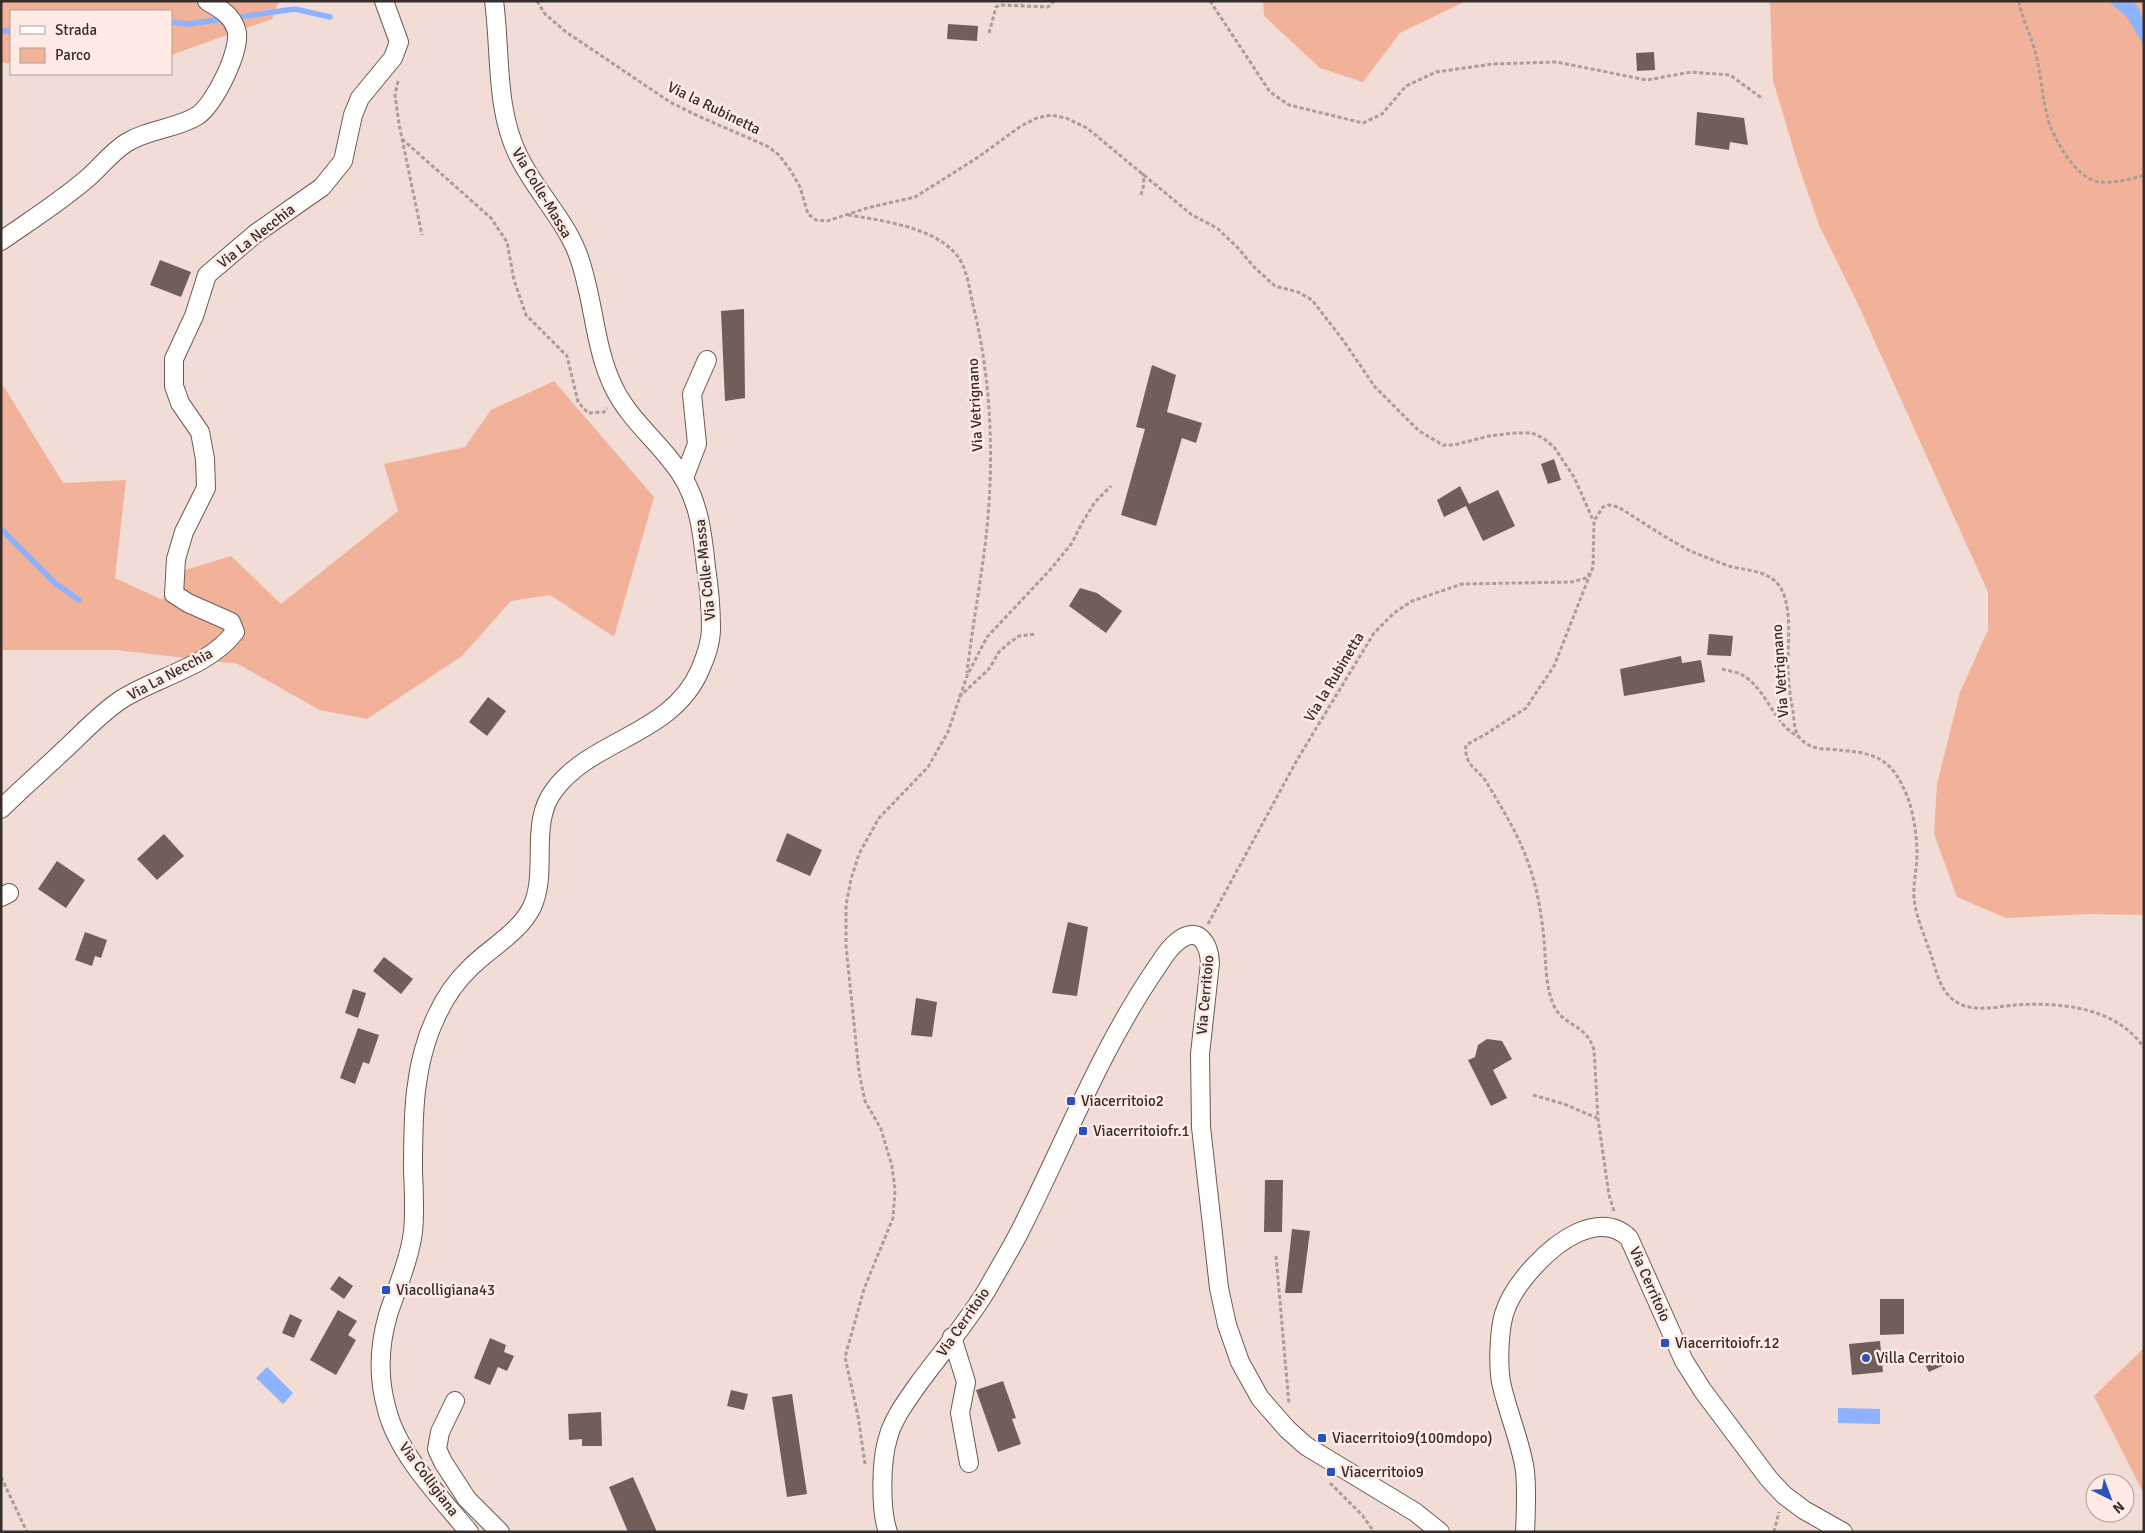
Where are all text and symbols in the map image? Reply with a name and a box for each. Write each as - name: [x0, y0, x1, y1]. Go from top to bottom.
- legend: [10, 10, 172, 75]
- text: Strada: [55, 21, 97, 39]
- text: Parco: [55, 46, 91, 64]
- street label: Via la Rubinetta: [664, 78, 764, 138]
- street label: Via Colle-Massa: [508, 145, 576, 241]
- street label: Via La Necchia: [214, 200, 298, 272]
- street label: Via Vetrignano: [964, 358, 986, 452]
- street label: Via Colle-Massa: [691, 518, 719, 622]
- street label: Via Vetrignano: [1768, 623, 1792, 718]
- street label: Via la Rubinetta: [1300, 629, 1368, 725]
- street label: Via La Necchia: [124, 644, 216, 704]
- street label: Via Cerritoio: [1193, 954, 1217, 1036]
- place label: Viacerritoio2: [1081, 1092, 1164, 1110]
- marker: Viacerritoio2: [1065, 1095, 1077, 1107]
- place label: Viacerritoiofr.1: [1093, 1122, 1190, 1140]
- marker: Viacerritoiofr.1: [1077, 1125, 1089, 1137]
- street label: Via Cerritoio: [1625, 1244, 1675, 1324]
- place label: Viacolligiana43: [396, 1281, 495, 1299]
- marker: Viacolligiana43: [380, 1284, 392, 1296]
- street label: Via Cerritoio: [933, 1284, 993, 1360]
- place label: Viacerritoiofr.12: [1675, 1334, 1780, 1352]
- marker: Viacerritoiofr.12: [1659, 1337, 1671, 1349]
- place label: Villa Cerritoio: [1876, 1349, 1965, 1367]
- marker: Villa Cerritoio: [1860, 1352, 1872, 1364]
- place label: Viacerritoio9(100mdopo): [1332, 1429, 1493, 1447]
- marker: Viacerritoio9(100mdopo): [1316, 1432, 1328, 1444]
- street label: Via Colligiana: [395, 1438, 463, 1520]
- place label: Viacerritoio9: [1341, 1463, 1424, 1481]
- marker: Viacerritoio9: [1325, 1466, 1337, 1478]
- north arrow: [2085, 1473, 2135, 1523]
- text: N: [2109, 1498, 2128, 1517]

